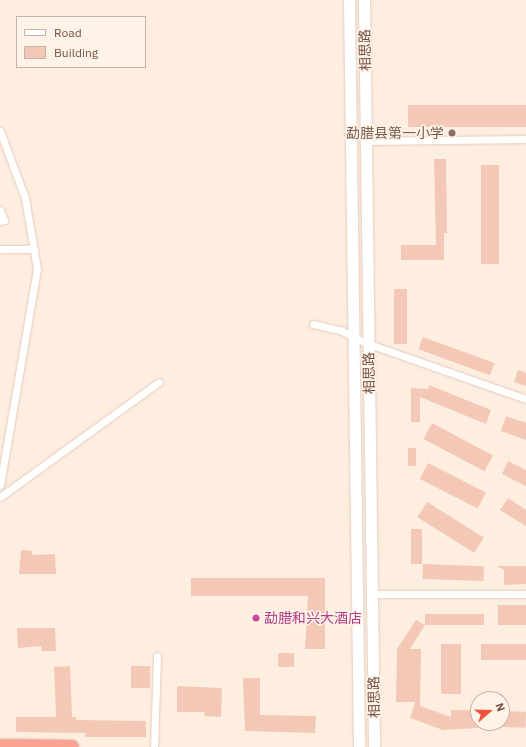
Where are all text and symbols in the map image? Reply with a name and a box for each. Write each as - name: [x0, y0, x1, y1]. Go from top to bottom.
- legend: [16, 16, 146, 68]
- text: Road: [54, 25, 82, 40]
- street label: 相思路: [356, 29, 374, 71]
- text: Building: [54, 45, 98, 60]
- place label: 勐腊县第一小学: [346, 125, 444, 141]
- marker: 勐腊县第一小学: [447, 128, 457, 138]
- street label: 相思路: [360, 352, 378, 394]
- place label: 勐腊和兴大酒店: [264, 610, 362, 626]
- marker: 勐腊和兴大酒店: [251, 613, 261, 623]
- street label: 相思路: [365, 676, 383, 718]
- north arrow: [470, 691, 510, 731]
- text: N: [492, 701, 508, 713]

